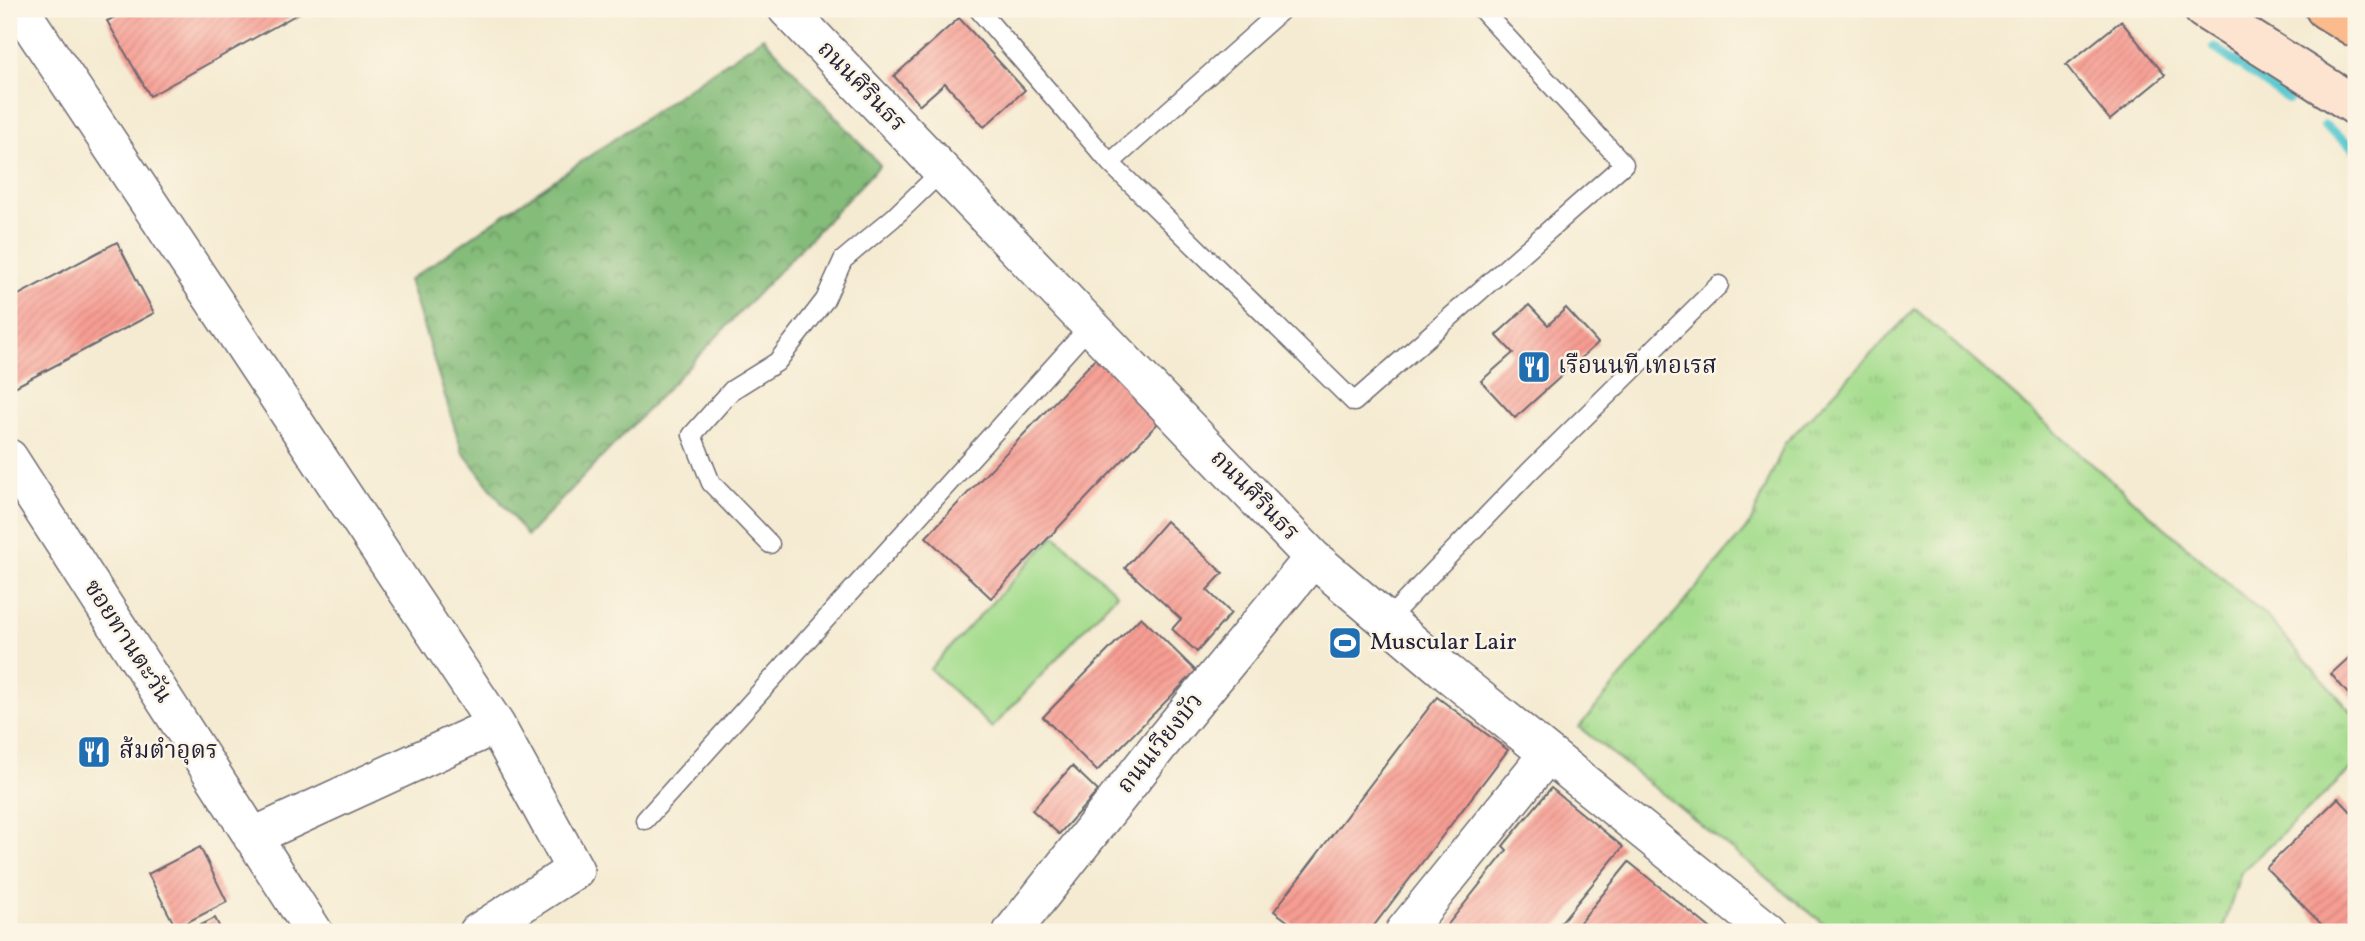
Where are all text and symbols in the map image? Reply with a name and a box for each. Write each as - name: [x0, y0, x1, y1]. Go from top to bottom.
- street label: ถนนศิรินธร: [809, 34, 913, 140]
- restaurant icon: เรือนนที เทอเรส: [1515, 348, 1553, 386]
- place label: เรือนนที เทอเรส: [1558, 350, 1717, 384]
- street label: ถนนศิรินธร: [1202, 443, 1306, 549]
- street label: ซอยทานตะวัน: [74, 574, 180, 710]
- sports icon: Muscular Lair: [1326, 624, 1364, 662]
- place label: Muscular Lair: [1370, 626, 1517, 660]
- street label: ถนนเวียงบัว: [1110, 686, 1212, 802]
- restaurant icon: ส้มตำอุดร: [75, 733, 113, 771]
- place label: ส้มตำอุดร: [119, 735, 218, 769]

